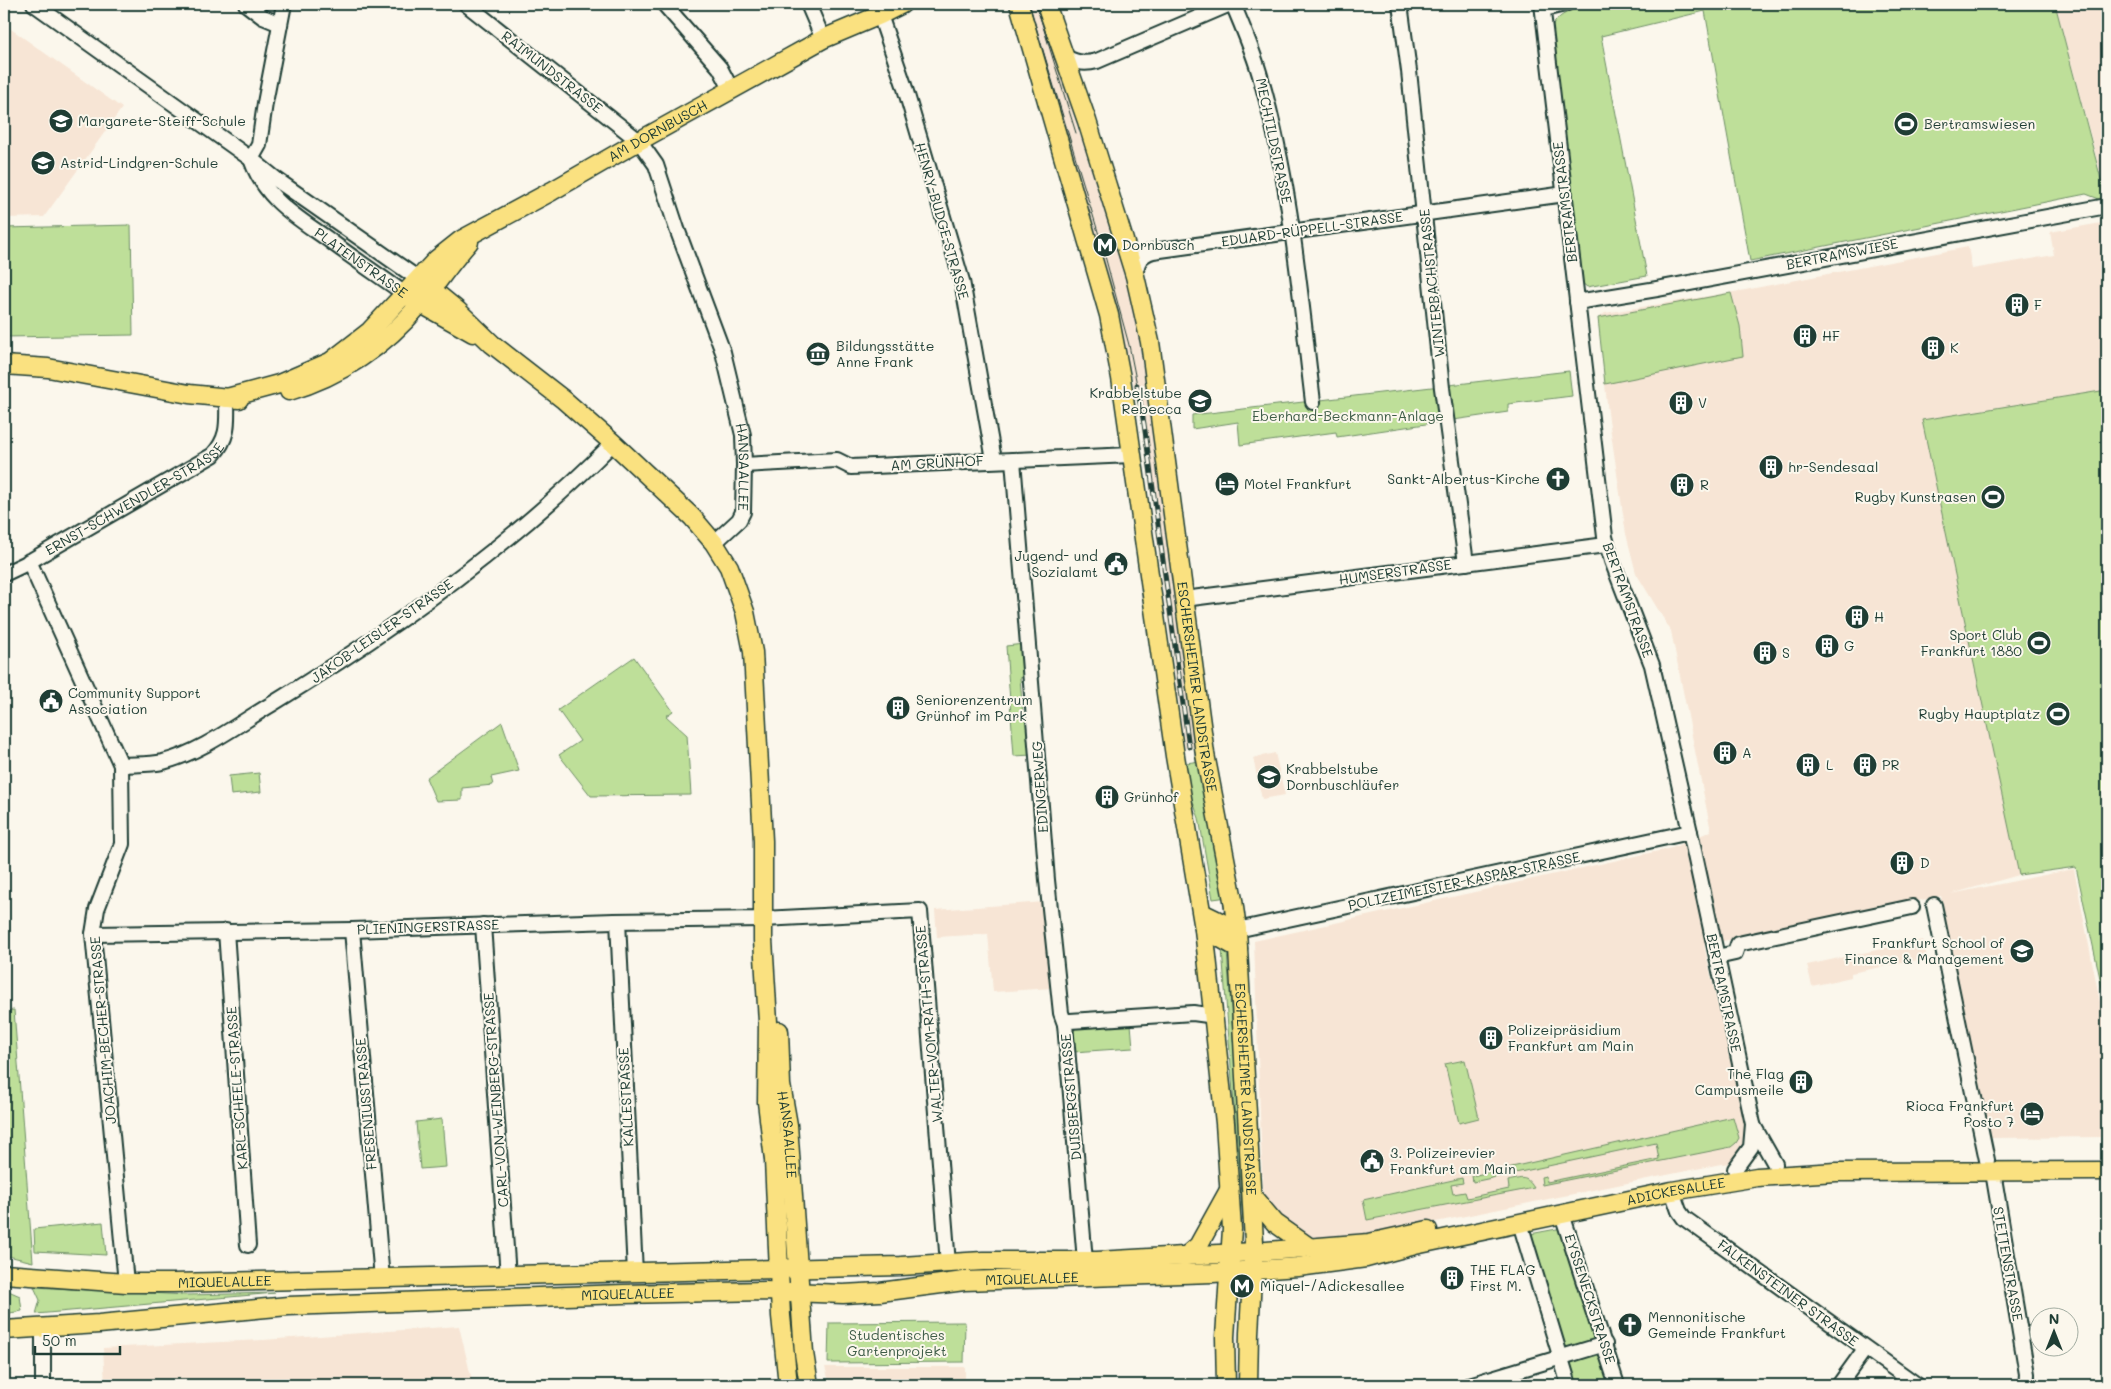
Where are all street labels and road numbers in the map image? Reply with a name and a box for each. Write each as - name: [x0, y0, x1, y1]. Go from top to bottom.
- street label: RAIMUNDSTRASSE: [498, 26, 607, 117]
- street label: MECHTILDSTRASSE: [1252, 76, 1297, 206]
- street label: AM DORNBUSCH: [604, 95, 711, 166]
- street label: HENRY-BUDGE-STRASSE: [911, 140, 974, 302]
- street label: BERTRAMSTRASSE: [1548, 141, 1581, 263]
- street label: EDUARD-RÜPPELL-STRASSE: [1220, 206, 1404, 251]
- street label: WINTERBACHSTRASSE: [1414, 208, 1449, 358]
- street label: PLATENSTRASSE: [311, 223, 412, 302]
- street label: BERTRAMSWIESE: [1784, 233, 1899, 274]
- street label: HANSAALLEE: [731, 421, 754, 511]
- street label: ERNST-SCHWENDLER-STRASSE: [42, 439, 228, 559]
- street label: AM GRÜNHOF: [890, 451, 984, 474]
- street label: BERTRAMSTRASSE: [1599, 540, 1658, 660]
- street label: HUMSERSTRASSE: [1337, 554, 1452, 589]
- street label: JAKOB-LEISLER-STRASSE: [307, 574, 457, 687]
- street label: ESCHERSHEIMER LANDSTRASSE: [1173, 580, 1222, 794]
- street label: EDINGERWEG: [1027, 740, 1052, 834]
- street label: POLIZEIMEISTER-KASPAR-STRASSE: [1346, 847, 1582, 914]
- street label: PLIENINGERSTRASSE: [357, 915, 499, 938]
- street label: WALTER-VOM-RATH-STRASSE: [910, 925, 947, 1123]
- street label: BERTRAMSTRASSE: [1703, 932, 1746, 1054]
- street label: JOACHIM-BECHER-STRASSE: [85, 935, 120, 1125]
- street label: ESCHERSHEIMER LANDSTRASSE: [1231, 982, 1261, 1196]
- street label: CARL-VON-WEINBERG-STRASSE: [479, 992, 512, 1208]
- street label: KARL-SCHEELE-STRASSE: [221, 1006, 252, 1170]
- street label: DUISBERGSTRASSE: [1055, 1033, 1086, 1161]
- street label: FRESENIUSSTRASSE: [350, 1037, 381, 1171]
- street label: KALLESTRASSE: [613, 1047, 638, 1147]
- street label: HANSAALLEE: [773, 1089, 802, 1179]
- street label: ADICKESALLEE: [1624, 1172, 1727, 1209]
- street label: STETTENSTRASSE: [1989, 1205, 2028, 1323]
- street label: EYSSENECKSTRASSE: [1560, 1231, 1621, 1366]
- street label: FALKENSTEINER STRASSE: [1714, 1235, 1863, 1350]
- street label: MIQUELALLEE: [985, 1267, 1079, 1289]
- street label: MIQUELALLEE: [178, 1271, 272, 1292]
- street label: MIQUELALLEE: [581, 1283, 675, 1304]

